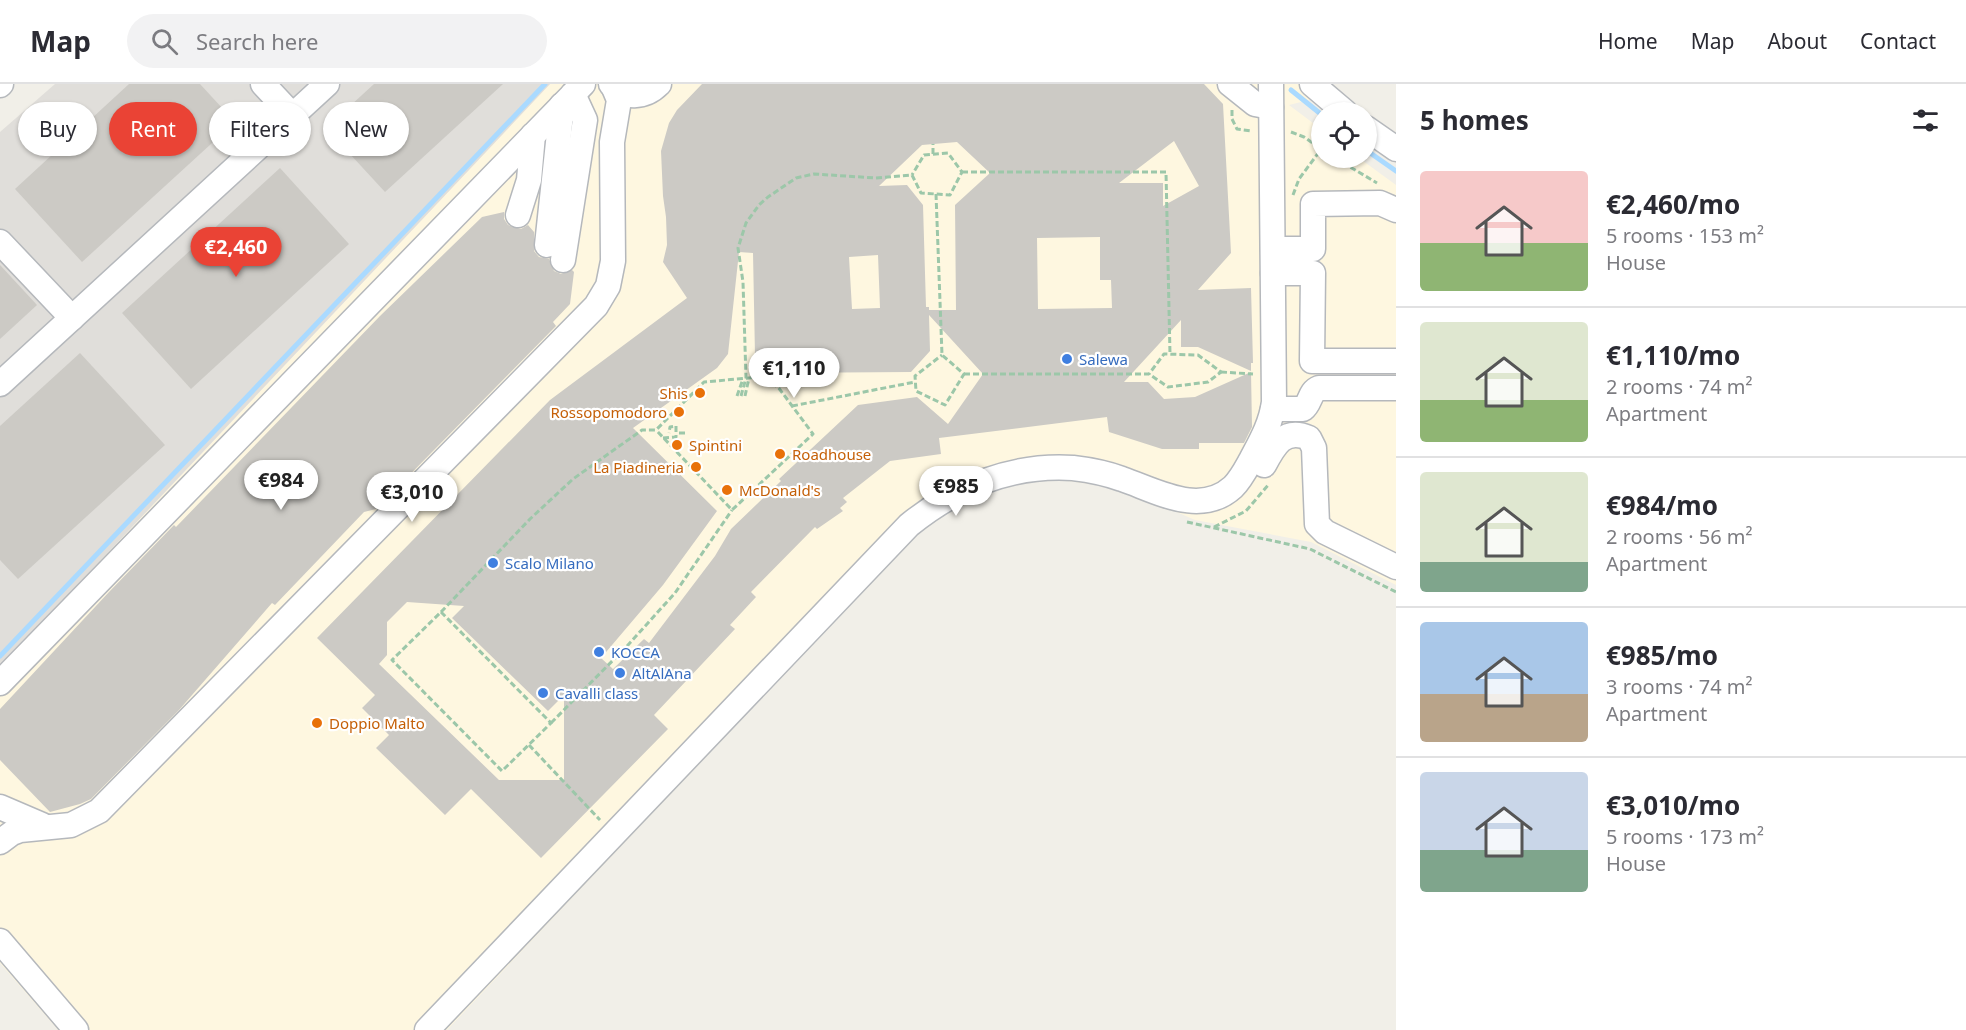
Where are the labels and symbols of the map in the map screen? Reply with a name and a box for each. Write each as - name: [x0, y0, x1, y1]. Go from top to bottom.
- pin: €2,460: [187, 227, 285, 278]
- pin: €1,110: [745, 348, 843, 399]
- place label: Salewa: [1079, 349, 1128, 369]
- marker: Salewa: [1060, 352, 1074, 366]
- place label: Shis: [659, 383, 688, 403]
- marker: Shis: [693, 386, 707, 400]
- place label: Rossopomodoro: [550, 402, 667, 422]
- marker: Rossopomodoro: [672, 405, 686, 419]
- place label: Spintini: [689, 435, 742, 455]
- marker: Spintini: [670, 438, 684, 452]
- place label: Roadhouse: [792, 444, 871, 464]
- marker: Roadhouse: [773, 447, 787, 461]
- place label: La Piadineria: [593, 457, 684, 477]
- pin: €984: [245, 460, 317, 511]
- marker: La Piadineria: [689, 460, 703, 474]
- pin: €985: [920, 466, 992, 517]
- pin: €3,010: [363, 472, 461, 523]
- place label: McDonald's: [739, 480, 821, 500]
- marker: McDonald's: [720, 483, 734, 497]
- place label: Scalo Milano: [505, 553, 594, 573]
- marker: Scalo Milano: [486, 556, 500, 570]
- place label: KOCCA: [611, 642, 660, 662]
- marker: KOCCA: [592, 645, 606, 659]
- place label: AltAlAna: [632, 663, 692, 683]
- marker: AltAlAna: [613, 666, 627, 680]
- place label: Cavalli class: [555, 683, 638, 703]
- marker: Cavalli class: [536, 686, 550, 700]
- place label: Doppio Malto: [329, 713, 425, 733]
- marker: Doppio Malto: [310, 716, 324, 730]

